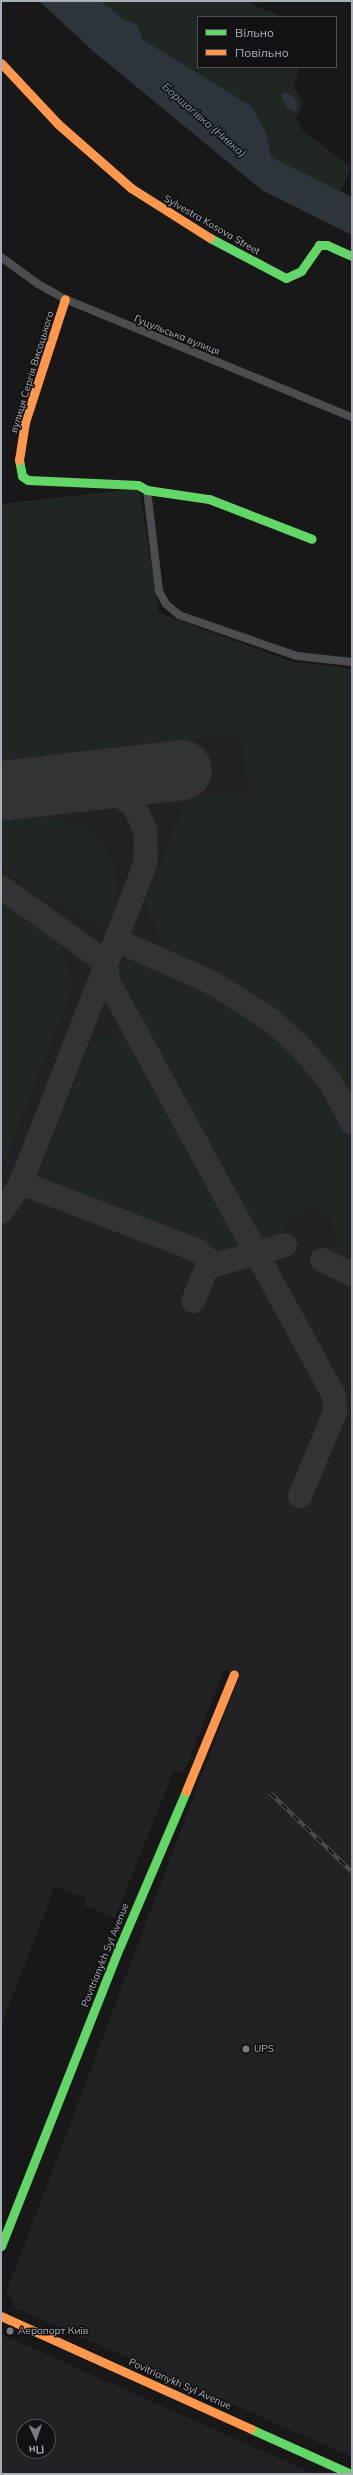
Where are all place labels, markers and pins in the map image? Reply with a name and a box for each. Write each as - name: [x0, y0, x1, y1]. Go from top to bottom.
- place label: UPS: [254, 2043, 274, 2055]
- marker: UPS: [241, 2044, 251, 2054]
- place label: Аеропорт Київ: [18, 2325, 88, 2337]
- marker: Аеропорт Київ: [5, 2326, 15, 2336]

